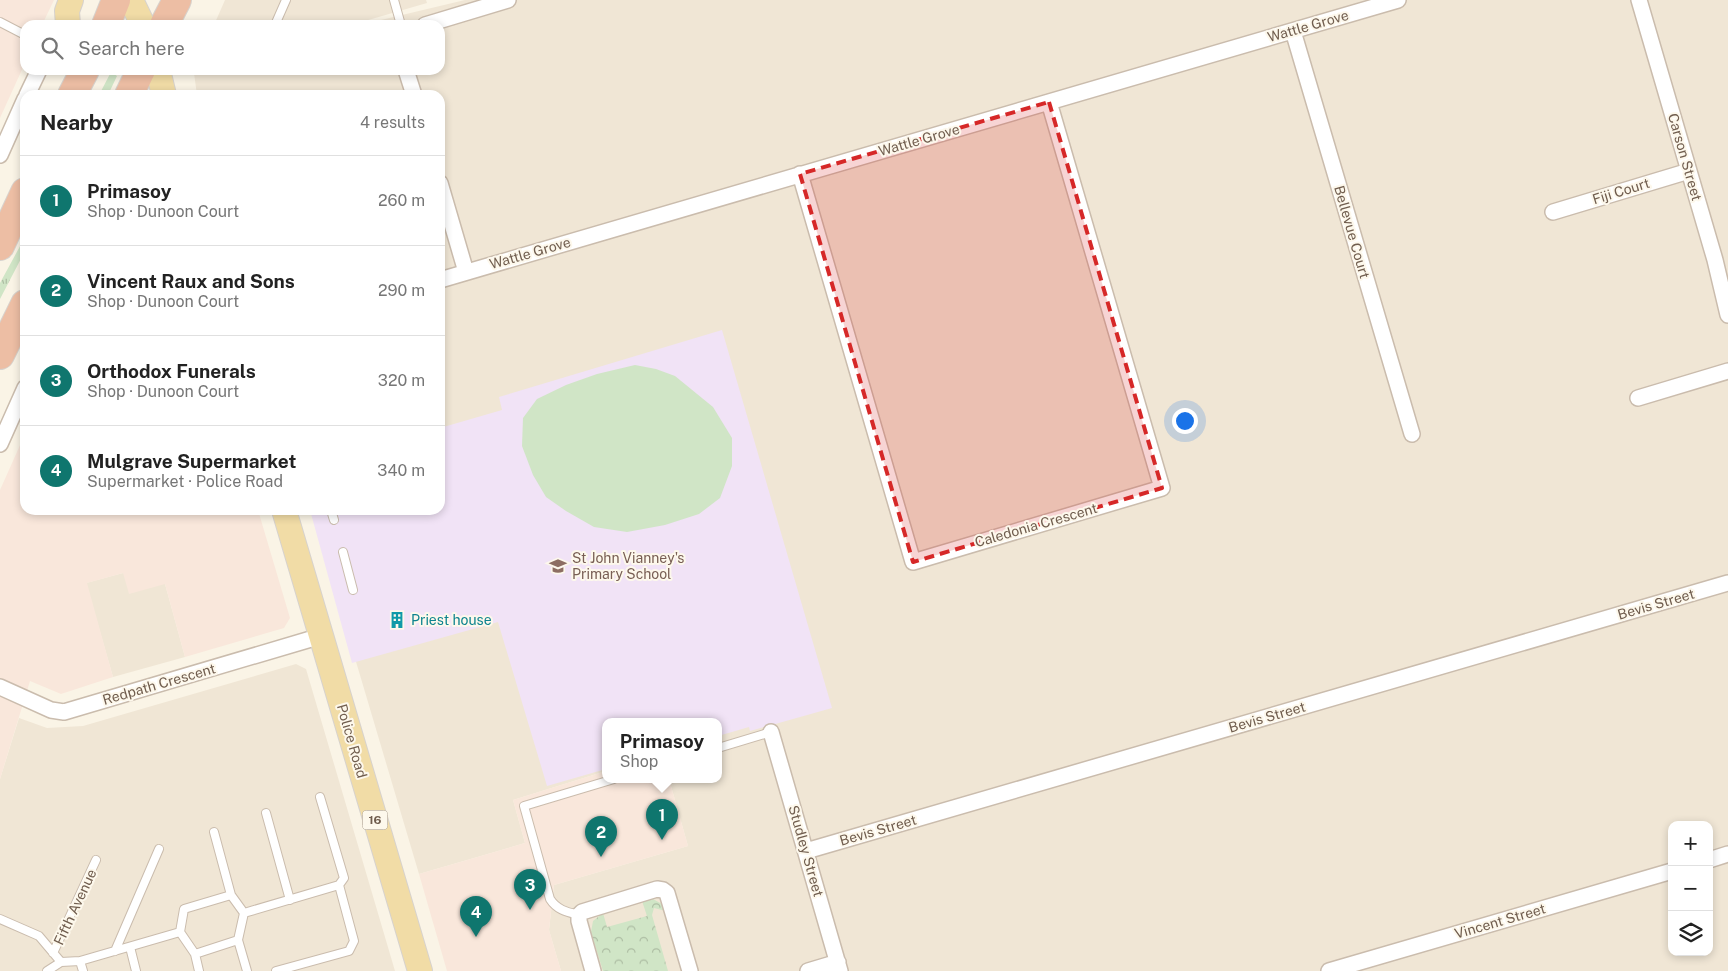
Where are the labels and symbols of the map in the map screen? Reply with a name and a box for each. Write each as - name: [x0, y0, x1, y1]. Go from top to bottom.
- street label: Wattle Grove: [1266, 7, 1351, 45]
- street label: Carson Street: [1665, 111, 1705, 203]
- street label: Wattle Grove: [877, 121, 962, 159]
- street label: Fiji Court: [1591, 175, 1651, 207]
- street label: Bellevue Court: [1331, 184, 1373, 280]
- street label: Wattle Grove: [488, 234, 573, 272]
- your location: [1172, 408, 1198, 434]
- street label: Caledonia Crescent: [973, 500, 1099, 550]
- place label: St John Vianney's Primary School: [572, 550, 684, 582]
- school or university icon: St John Vianney's Primary School: [548, 556, 568, 576]
- street label: Bevis Street: [1616, 585, 1696, 623]
- building icon: Priest house: [387, 610, 407, 630]
- place label: Priest house: [411, 612, 492, 628]
- street label: Redpath Crescent: [101, 660, 217, 708]
- street label: Bevis Street: [1227, 698, 1307, 736]
- street label: Police Road: [334, 702, 370, 780]
- pin: 1: [646, 799, 678, 840]
- street label: Studley Street: [785, 803, 827, 899]
- road number: 16: [362, 810, 388, 830]
- street label: Bevis Street: [838, 811, 918, 849]
- pin: 2: [585, 816, 617, 857]
- street label: Fifth Avenue: [50, 866, 100, 947]
- pin: 3: [514, 869, 546, 910]
- pin: 4: [460, 896, 492, 937]
- street label: Vincent Street: [1453, 900, 1547, 942]

